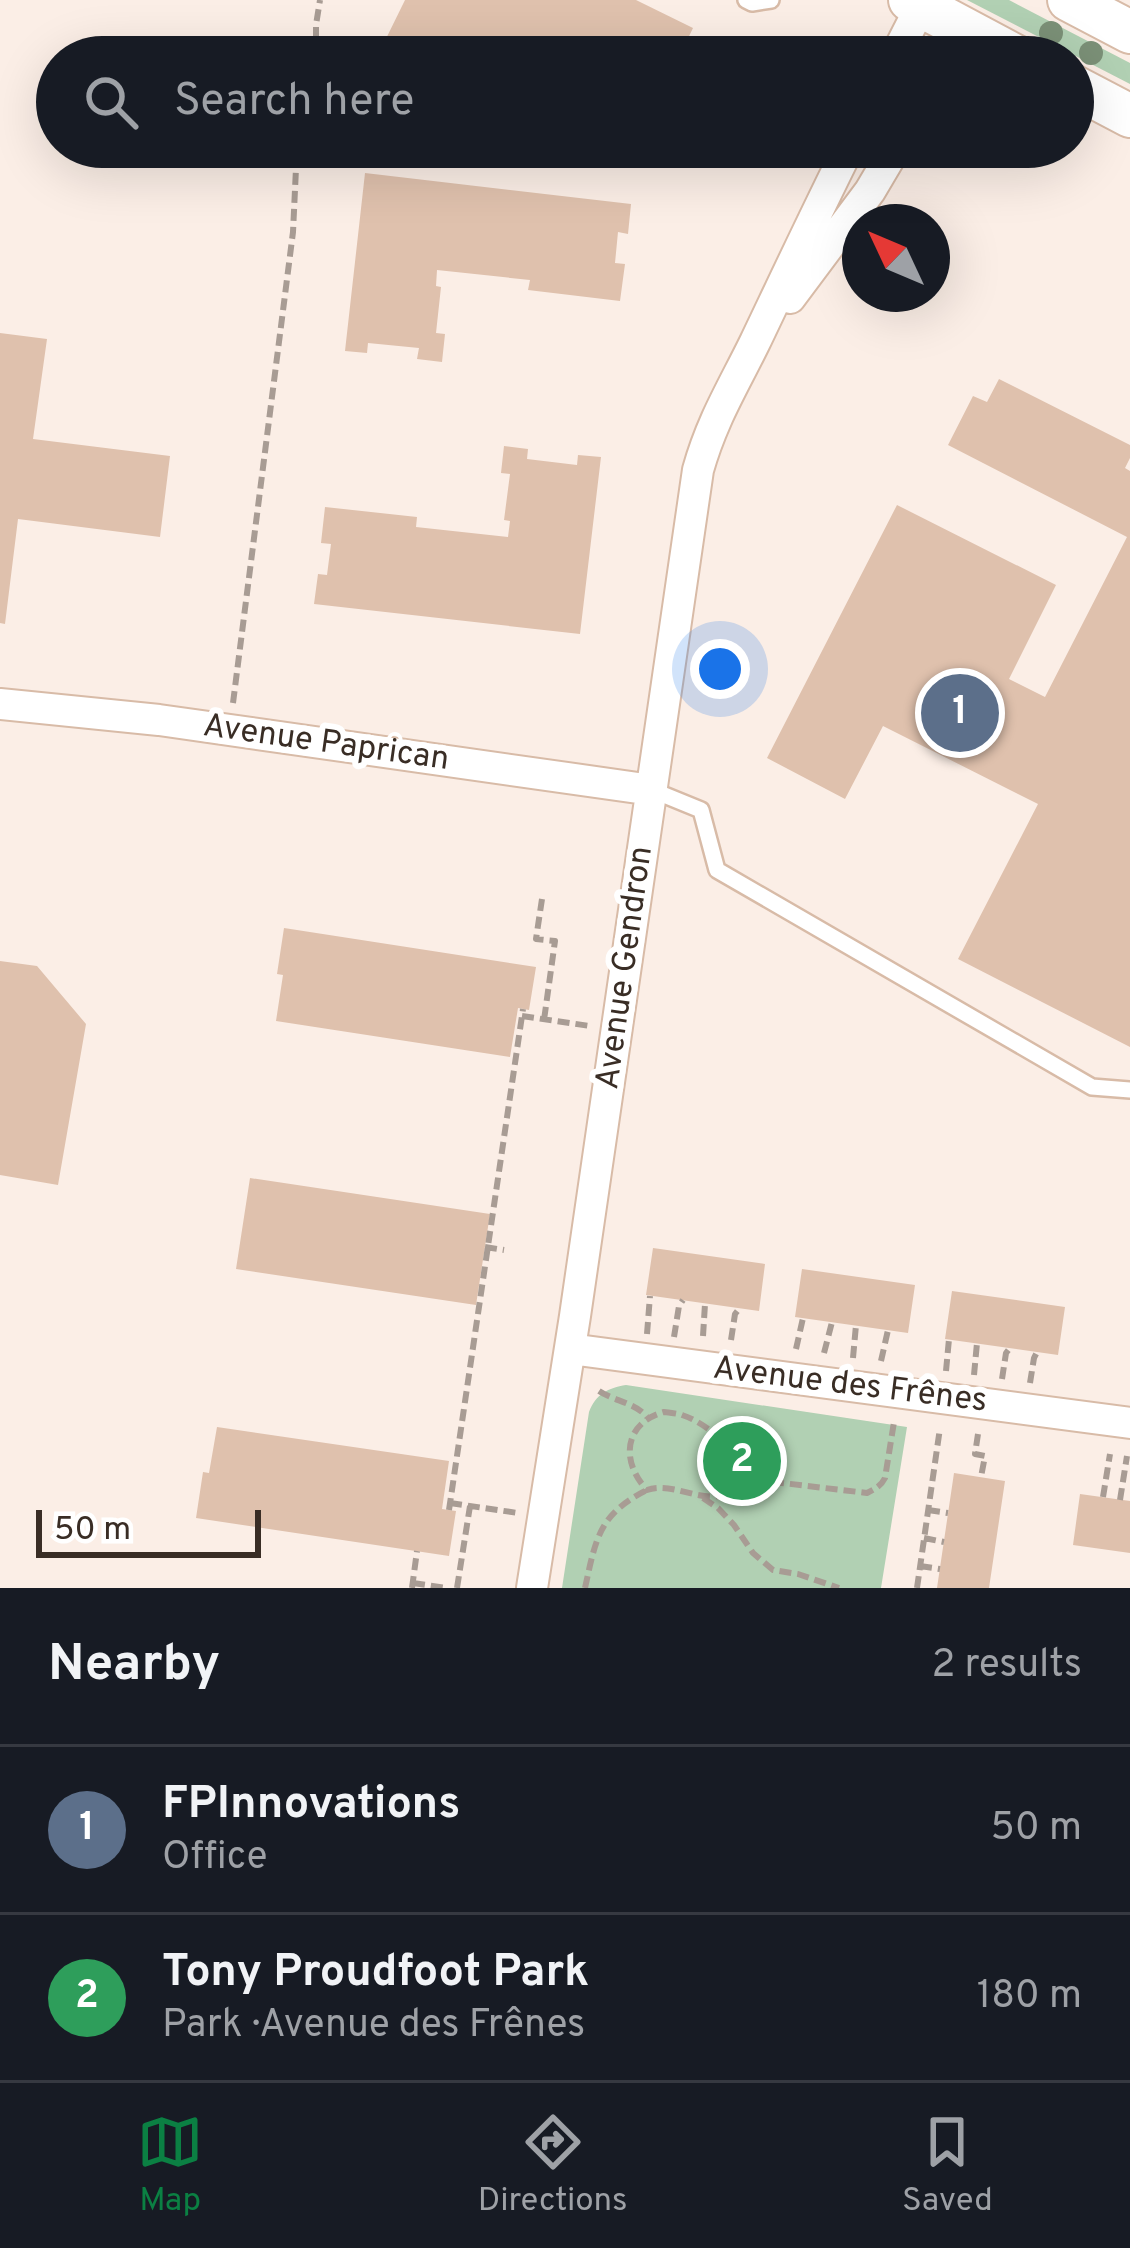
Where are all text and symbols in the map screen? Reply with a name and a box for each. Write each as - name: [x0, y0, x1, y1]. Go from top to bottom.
- search box: [36, 36, 1094, 168]
- icon: search: [78, 69, 144, 135]
- text: Search here: [174, 74, 414, 131]
- north arrow: [842, 204, 950, 312]
- your location: [690, 639, 750, 699]
- pin: 1: [921, 668, 999, 758]
- street label: Avenue Paprican: [200, 706, 452, 782]
- street label: Avenue Gendron: [588, 844, 664, 1092]
- street label: Avenue des Frênes: [711, 1348, 989, 1424]
- pin: 2: [703, 1416, 781, 1506]
- scale bar: [36, 1504, 261, 1557]
- text: 50 m: [54, 1510, 131, 1552]
- text: Nearby: [48, 1634, 220, 1699]
- text: 2 results: [931, 1642, 1082, 1691]
- text: FPInnovations: [162, 1777, 460, 1834]
- text: 1: [79, 1805, 95, 1854]
- text: 50 m: [991, 1805, 1082, 1854]
- text: Office: [162, 1834, 267, 1883]
- text: Tony Proudfoot Park: [162, 1945, 589, 2002]
- text: 2: [75, 1973, 99, 2022]
- text: 180 m: [977, 1973, 1082, 2022]
- text: Park · Avenue des Frênes: [162, 2002, 585, 2051]
- tab: Map: [137, 2109, 203, 2223]
- tab: Directions: [478, 2109, 628, 2223]
- tab: Saved: [902, 2109, 993, 2223]

